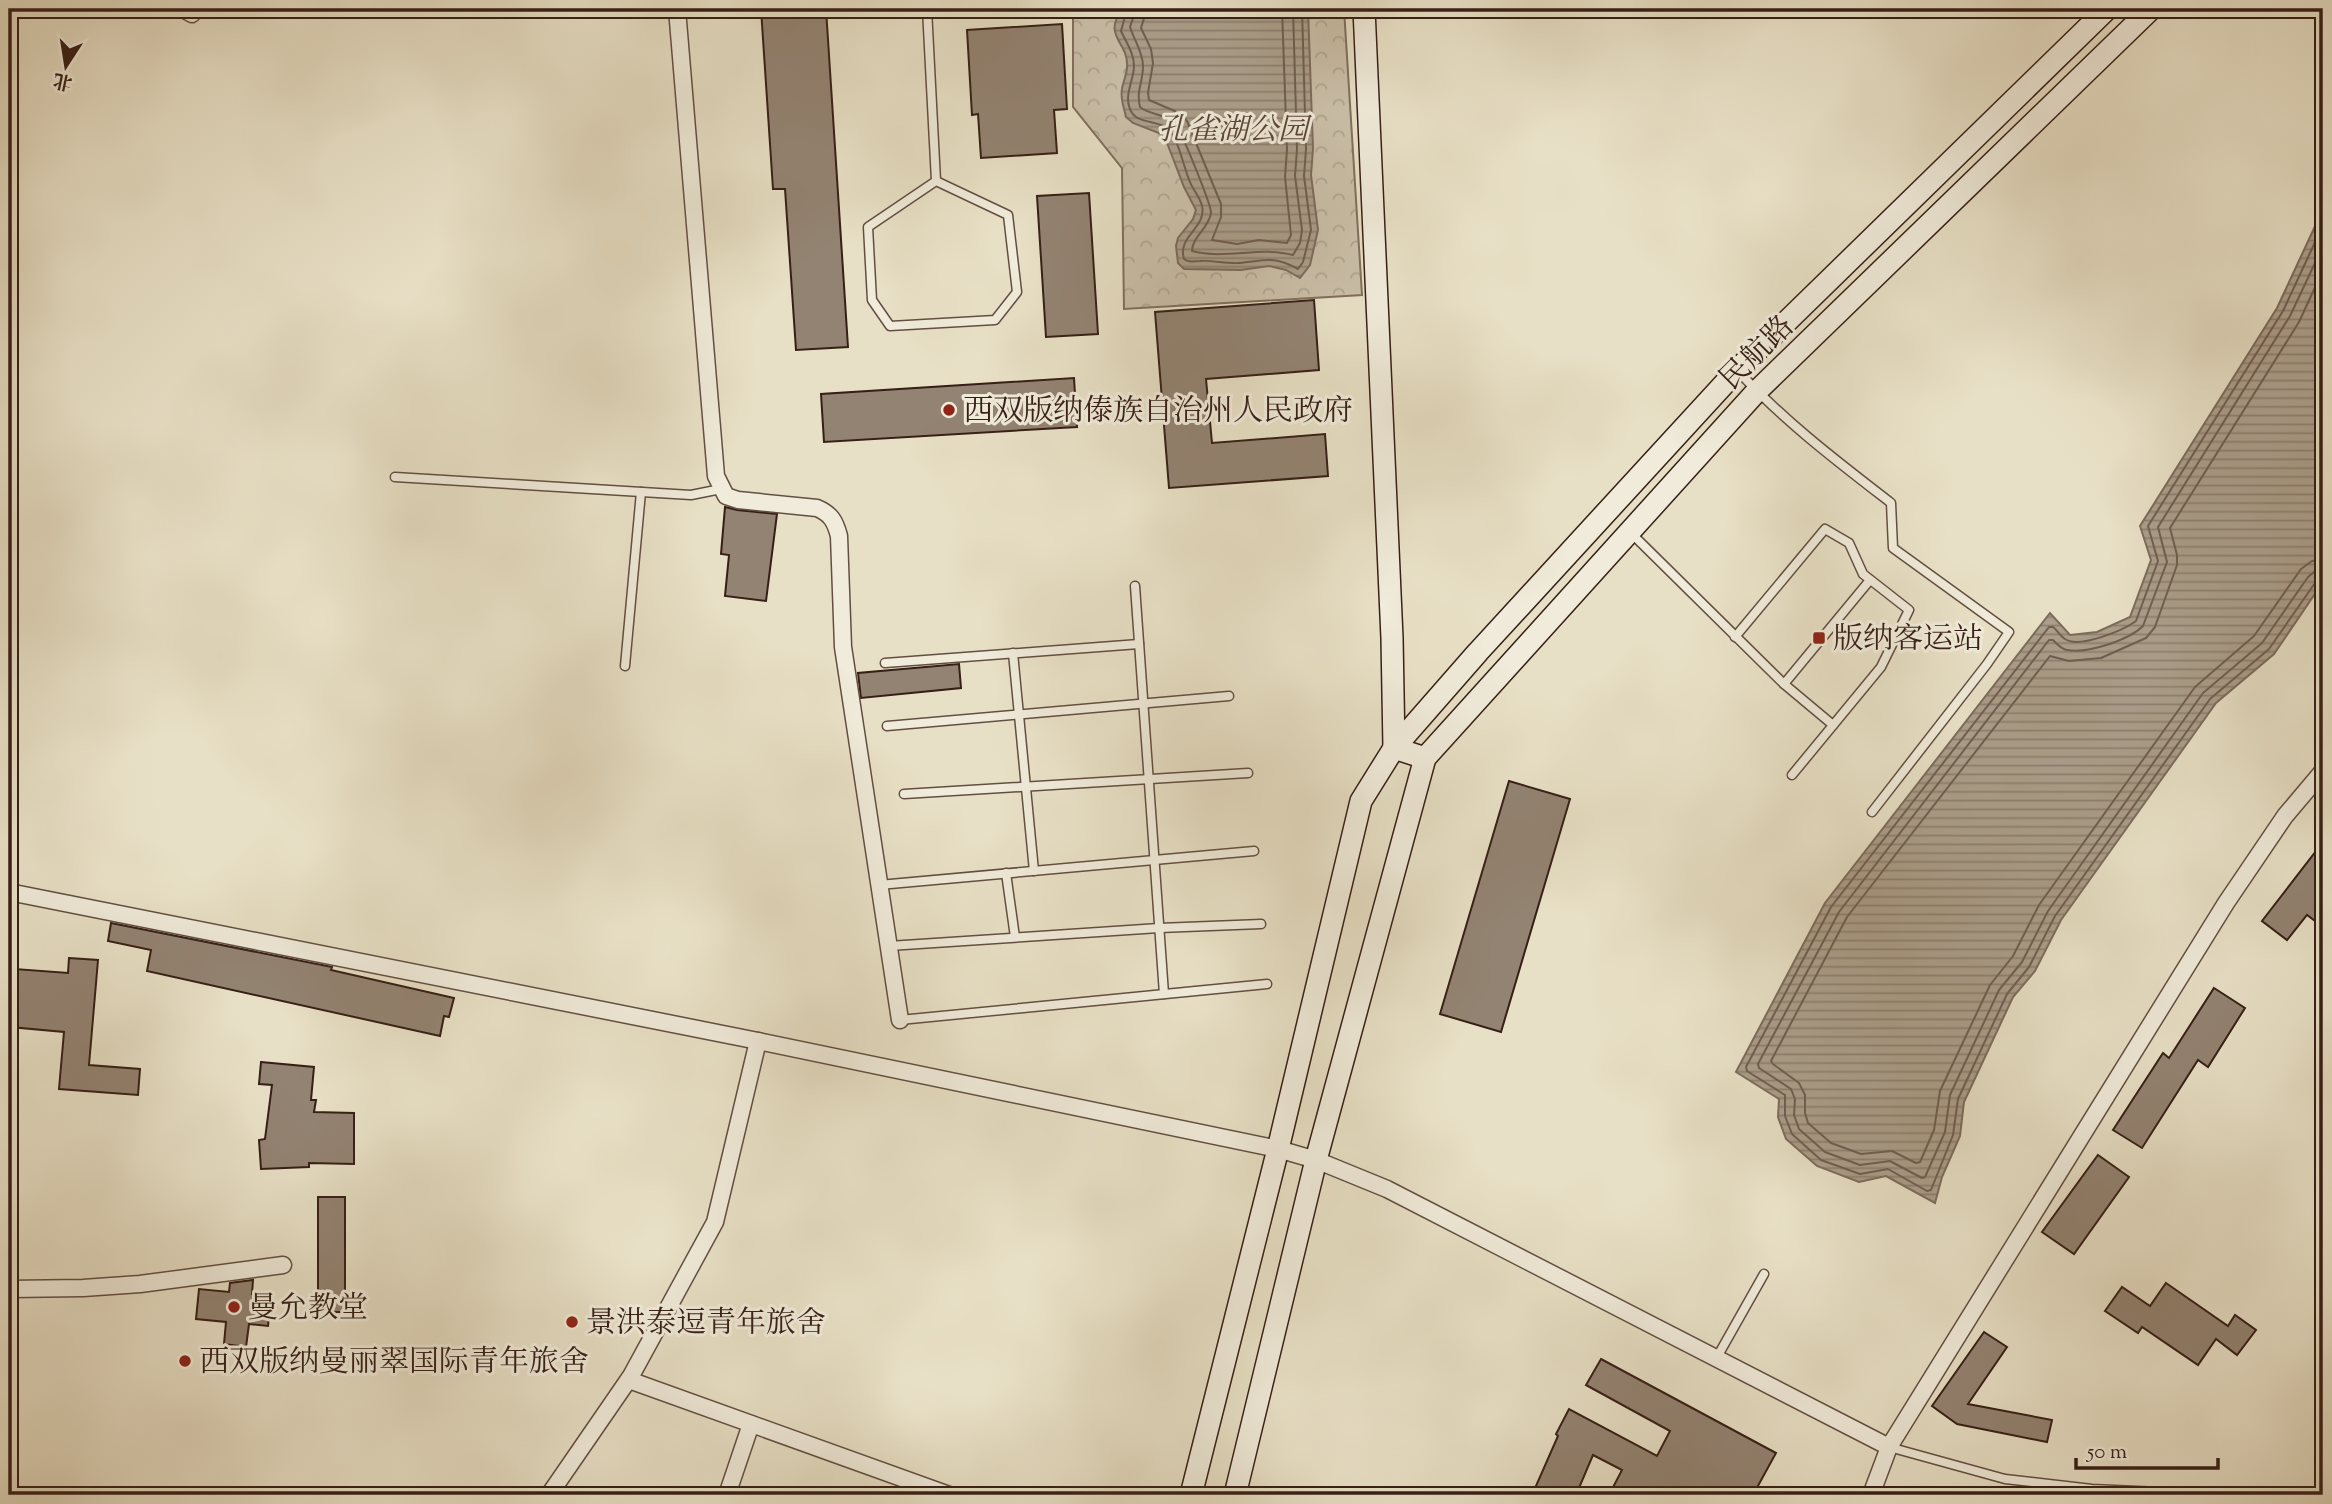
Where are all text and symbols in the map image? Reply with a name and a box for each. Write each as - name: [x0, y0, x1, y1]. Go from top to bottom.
- north arrow: [32, 32, 102, 102]
- text: 北: [51, 65, 75, 95]
- park label: 孔雀湖公园: [1158, 110, 1312, 153]
- street label: 民航路: [1711, 307, 1805, 401]
- place label: 西双版纳傣族自治州人民政府: [963, 391, 1353, 434]
- marker: 西双版纳傣族自治州人民政府: [941, 402, 957, 418]
- place label: 版纳客运站: [1833, 619, 1983, 662]
- marker: 版纳客运站: [1811, 630, 1827, 646]
- place label: 曼允教堂: [248, 1288, 368, 1331]
- marker: 曼允教堂: [226, 1299, 242, 1315]
- place label: 景洪泰逗青年旅舍: [586, 1303, 826, 1346]
- marker: 景洪泰逗青年旅舍: [564, 1314, 580, 1330]
- place label: 西双版纳曼丽翠国际青年旅舍: [199, 1342, 589, 1385]
- marker: 西双版纳曼丽翠国际青年旅舍: [177, 1353, 193, 1369]
- scale bar: [2076, 1427, 2218, 1471]
- text: 50 m: [2086, 1438, 2127, 1468]

